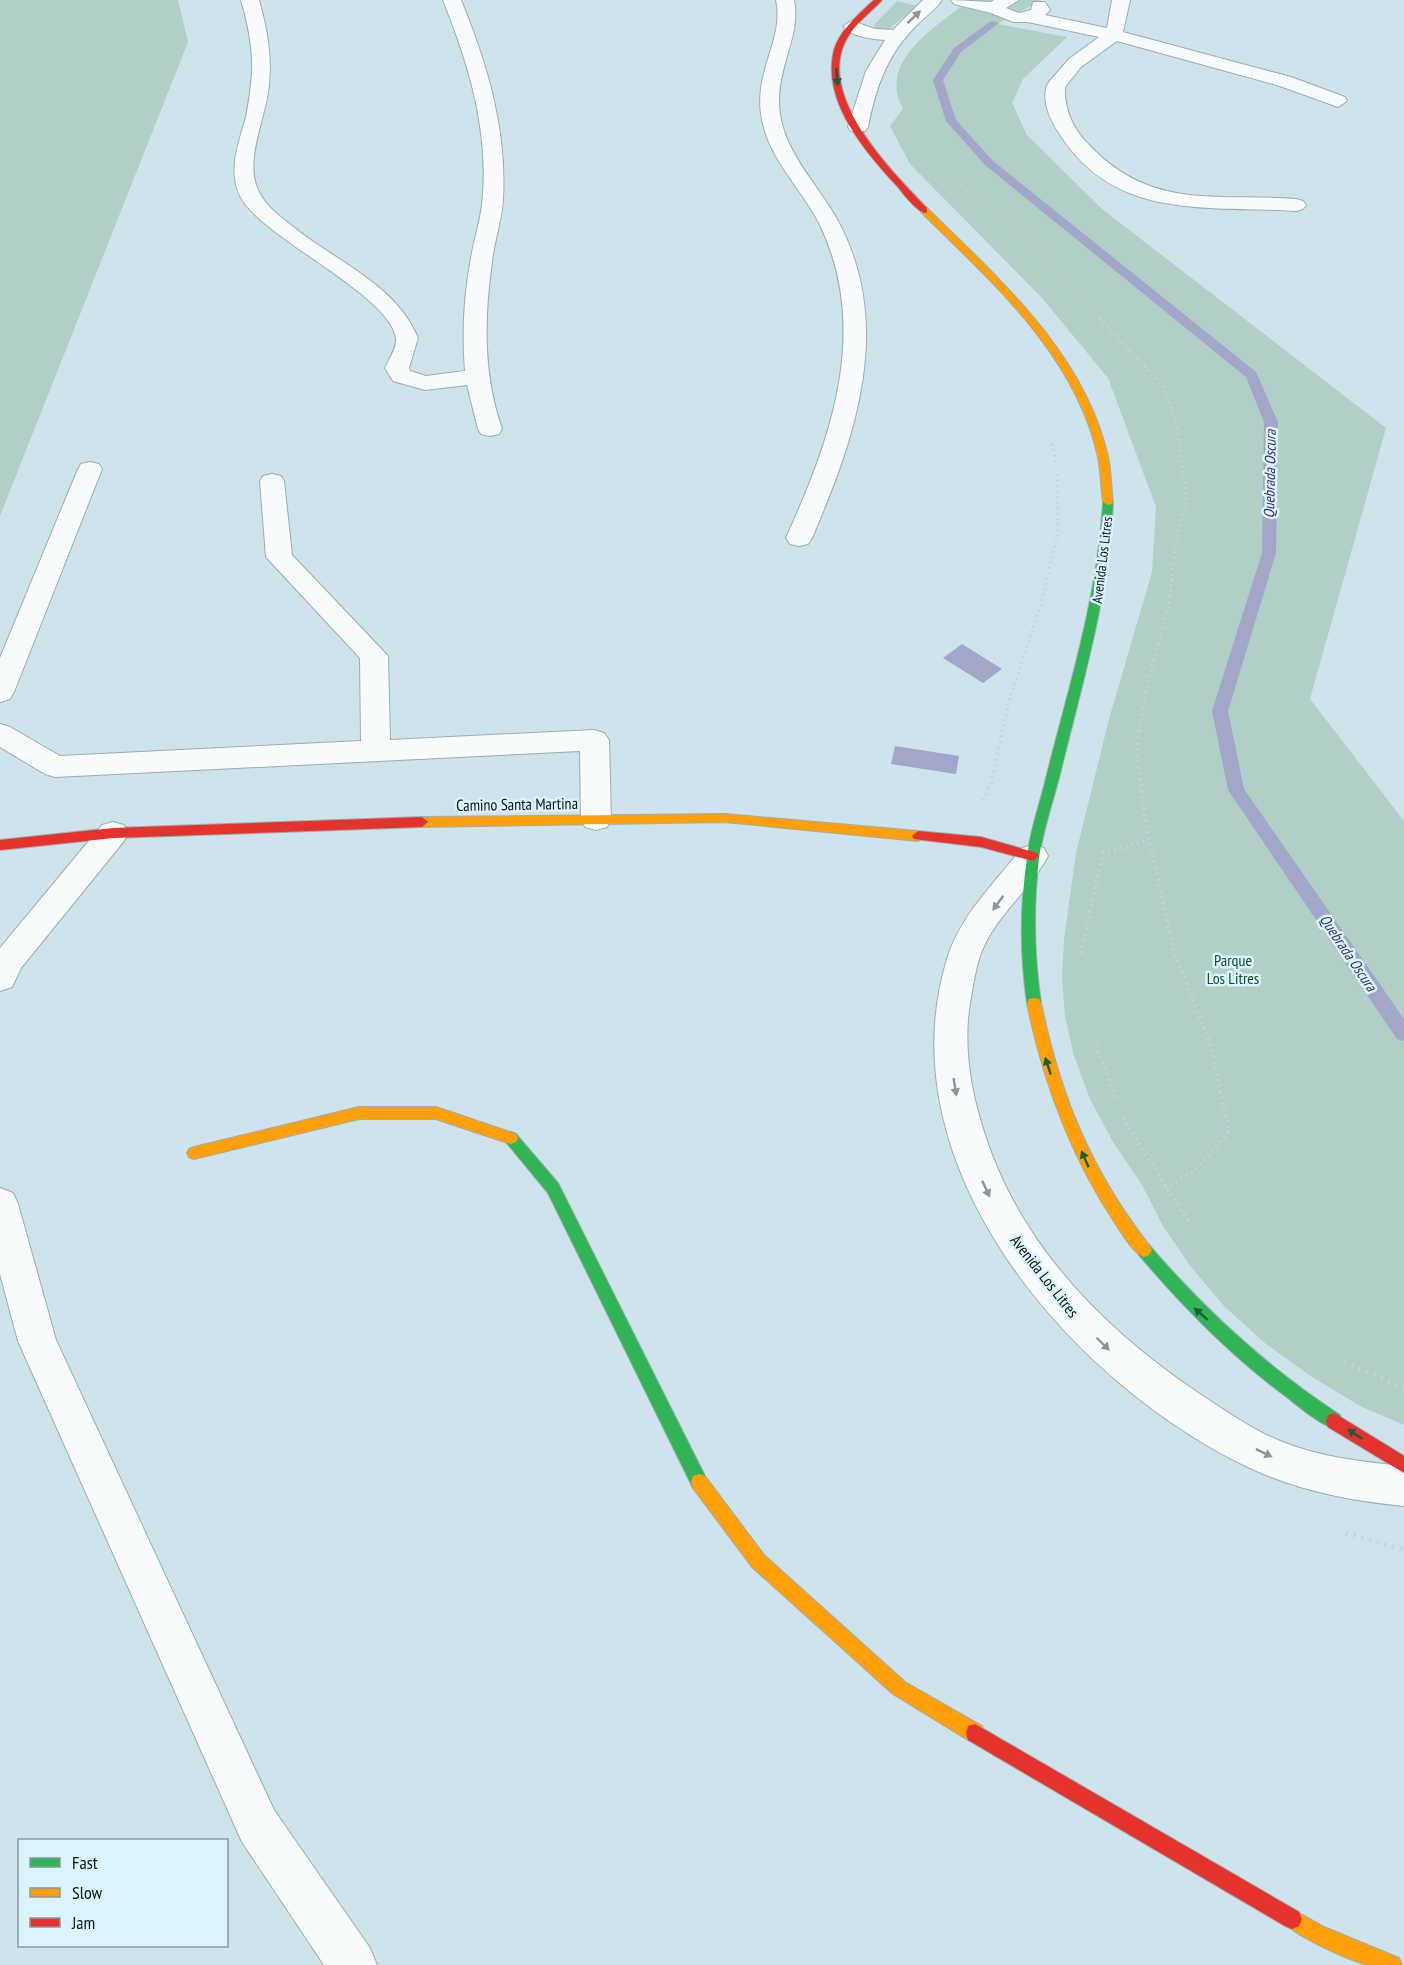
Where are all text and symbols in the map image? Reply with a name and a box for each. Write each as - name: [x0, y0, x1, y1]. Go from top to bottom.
- one-way arrow: [907, 10, 922, 24]
- one-way arrow: [832, 67, 842, 86]
- water label: Quebrada Oscura: [1259, 429, 1280, 518]
- street label: Avenida Los Litres: [1088, 515, 1116, 604]
- street label: Camino Santa Martina: [456, 793, 578, 815]
- one-way arrow: [992, 895, 1004, 911]
- water label: Quebrada Oscura: [1316, 911, 1382, 996]
- park label: Parque Los Litres: [1207, 950, 1259, 988]
- one-way arrow: [1043, 1057, 1052, 1075]
- one-way arrow: [950, 1077, 959, 1096]
- one-way arrow: [1080, 1149, 1090, 1167]
- one-way arrow: [982, 1181, 991, 1198]
- street label: Avenida Los Litres: [1006, 1231, 1084, 1321]
- one-way arrow: [1194, 1307, 1209, 1321]
- one-way arrow: [1096, 1337, 1111, 1351]
- one-way arrow: [1347, 1428, 1363, 1439]
- one-way arrow: [1256, 1448, 1273, 1457]
- legend: [18, 1839, 228, 1947]
- text: Fast: [72, 1851, 98, 1874]
- text: Slow: [72, 1881, 103, 1904]
- text: Jam: [71, 1911, 95, 1934]

